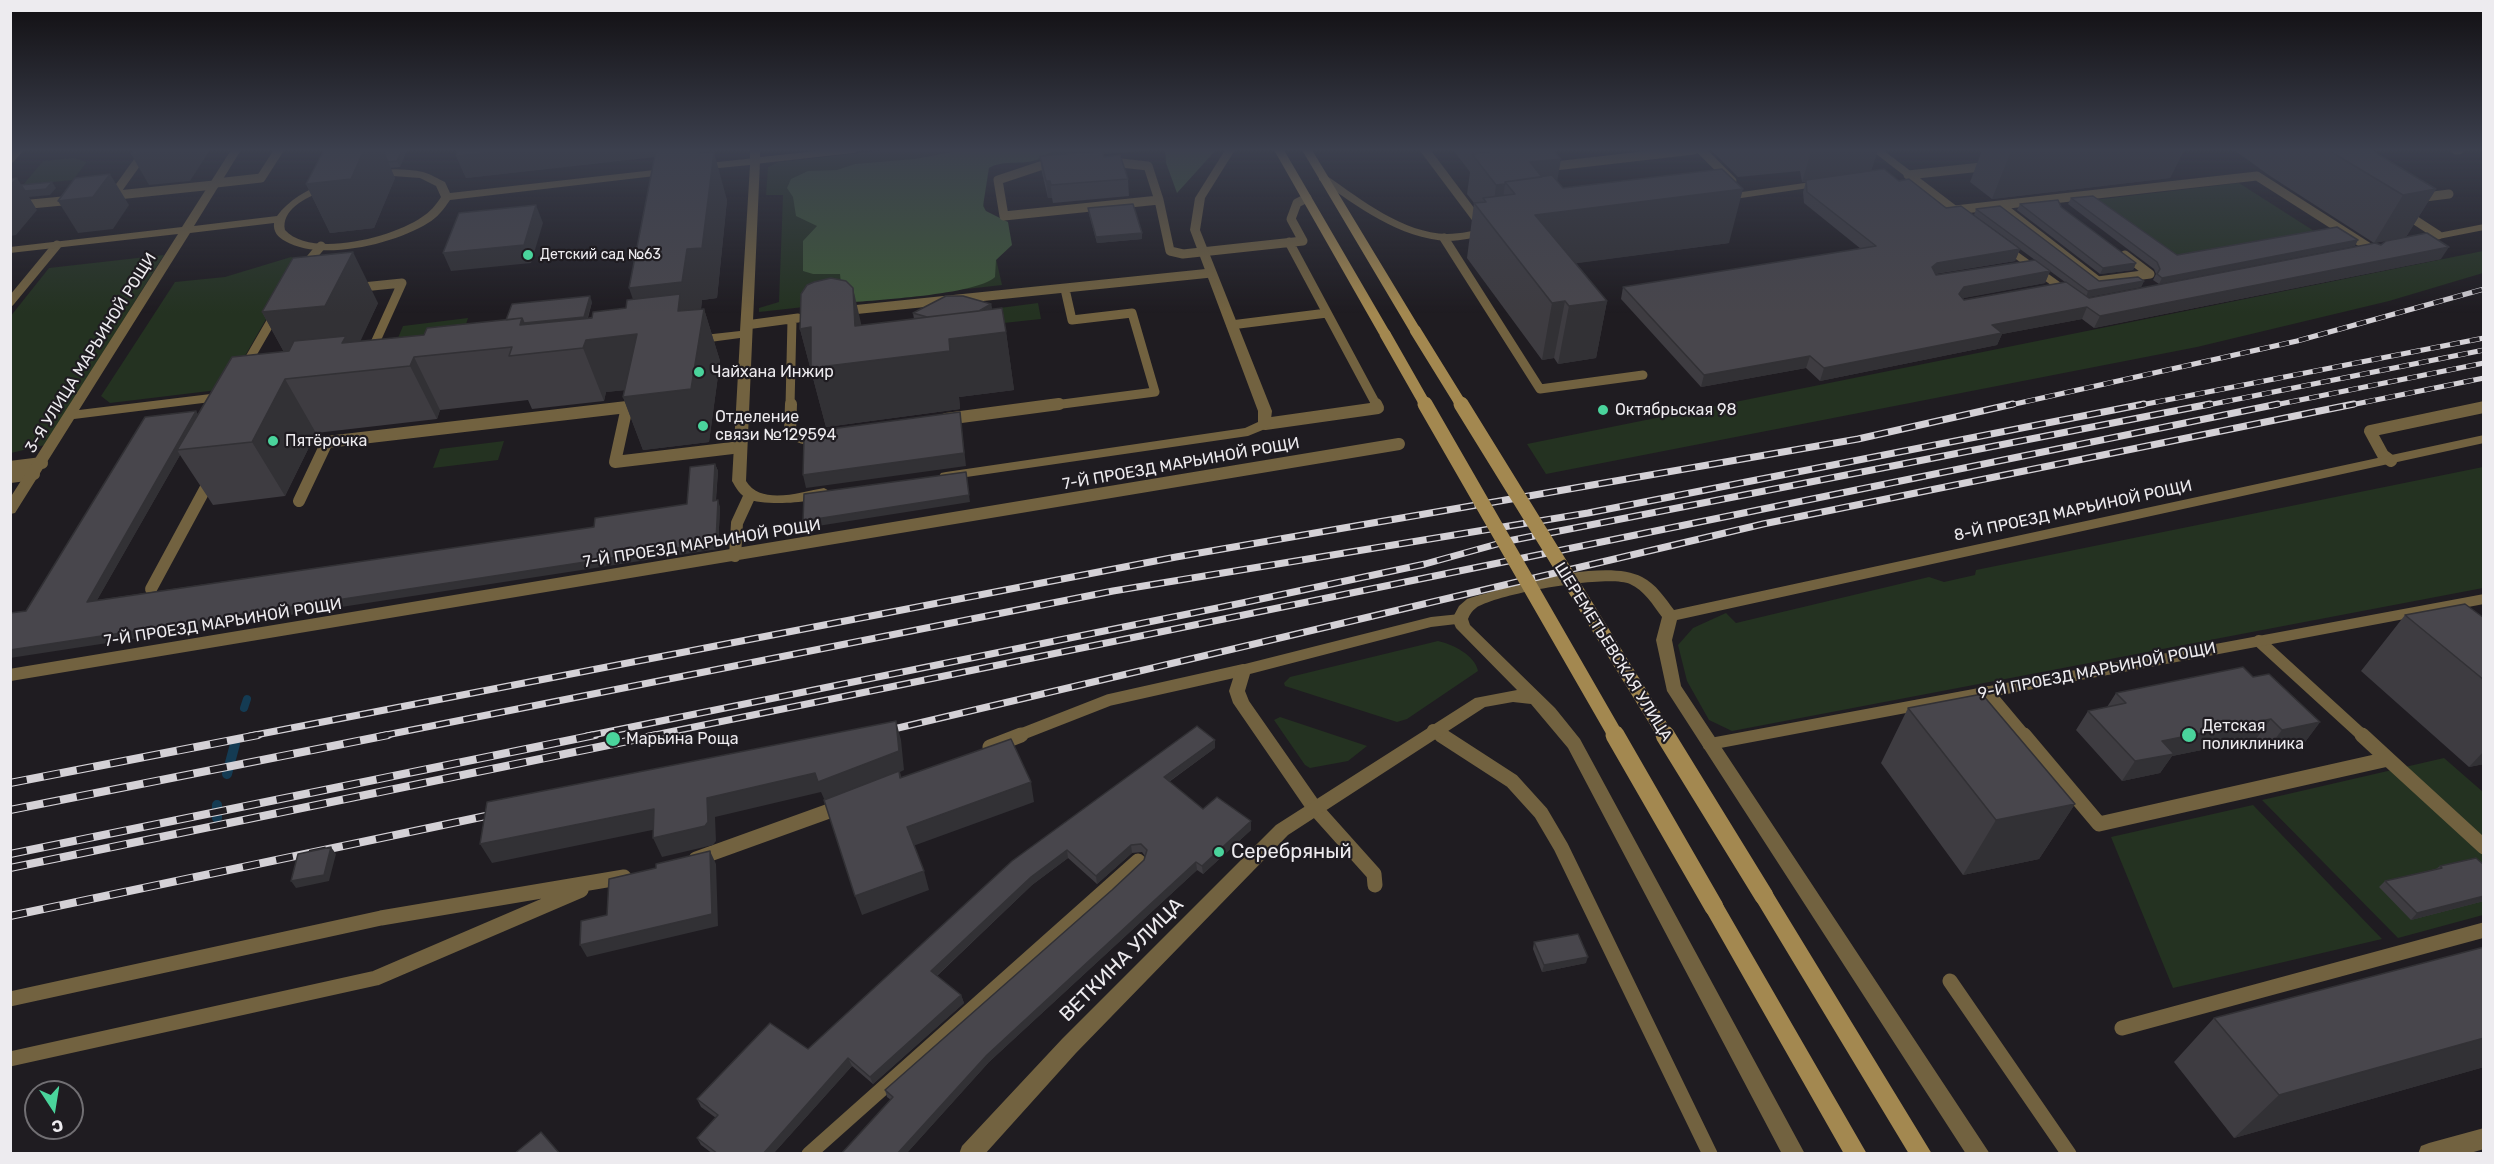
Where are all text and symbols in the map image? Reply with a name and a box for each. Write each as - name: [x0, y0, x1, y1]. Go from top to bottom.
- place label: Детский сад №63: [540, 247, 661, 263]
- marker: Детский сад №63: [521, 248, 535, 262]
- street label: 3-Я УЛИЦА МАРЬИНОЙ РОЩИ: [21, 249, 161, 457]
- place label: Чайхана Инжир: [711, 362, 834, 382]
- marker: Чайхана Инжир: [692, 365, 706, 379]
- place label: Октябрьская 98: [1615, 400, 1737, 420]
- marker: Октябрьская 98: [1596, 403, 1610, 417]
- place label: Отделение связи №129594: [715, 407, 836, 445]
- marker: Отделение связи №129594: [696, 419, 710, 433]
- place label: Пятёрочка: [285, 431, 367, 451]
- marker: Пятёрочка: [266, 434, 280, 448]
- street label: 7-Й ПРОЕЗД МАРЬИНОЙ РОЩИ: [1061, 434, 1301, 494]
- street label: 8-Й ПРОЕЗД МАРЬИНОЙ РОЩИ: [1952, 476, 2194, 546]
- street label: 7-Й ПРОЕЗД МАРЬИНОЙ РОЩИ: [582, 516, 822, 572]
- street label: ШЕРЕМЕТЬЕВСКАЯ УЛИЦА: [1550, 559, 1676, 745]
- street label: 7-Й ПРОЕЗД МАРЬИНОЙ РОЩИ: [103, 595, 343, 651]
- street label: 9-Й ПРОЕЗД МАРЬИНОЙ РОЩИ: [1976, 638, 2218, 704]
- place label: Детская поликлиника: [2202, 716, 2304, 754]
- marker: Детская поликлиника: [2180, 726, 2198, 744]
- place label: Марьина Роща: [626, 729, 739, 749]
- marker: Марьина Роща: [604, 730, 622, 748]
- place label: Серебряный: [1231, 840, 1352, 864]
- marker: Серебряный: [1212, 845, 1226, 859]
- street label: ВЕТКИНА УЛИЦА: [1055, 893, 1189, 1027]
- north arrow: [24, 1080, 84, 1140]
- text: С: [50, 1116, 65, 1137]

